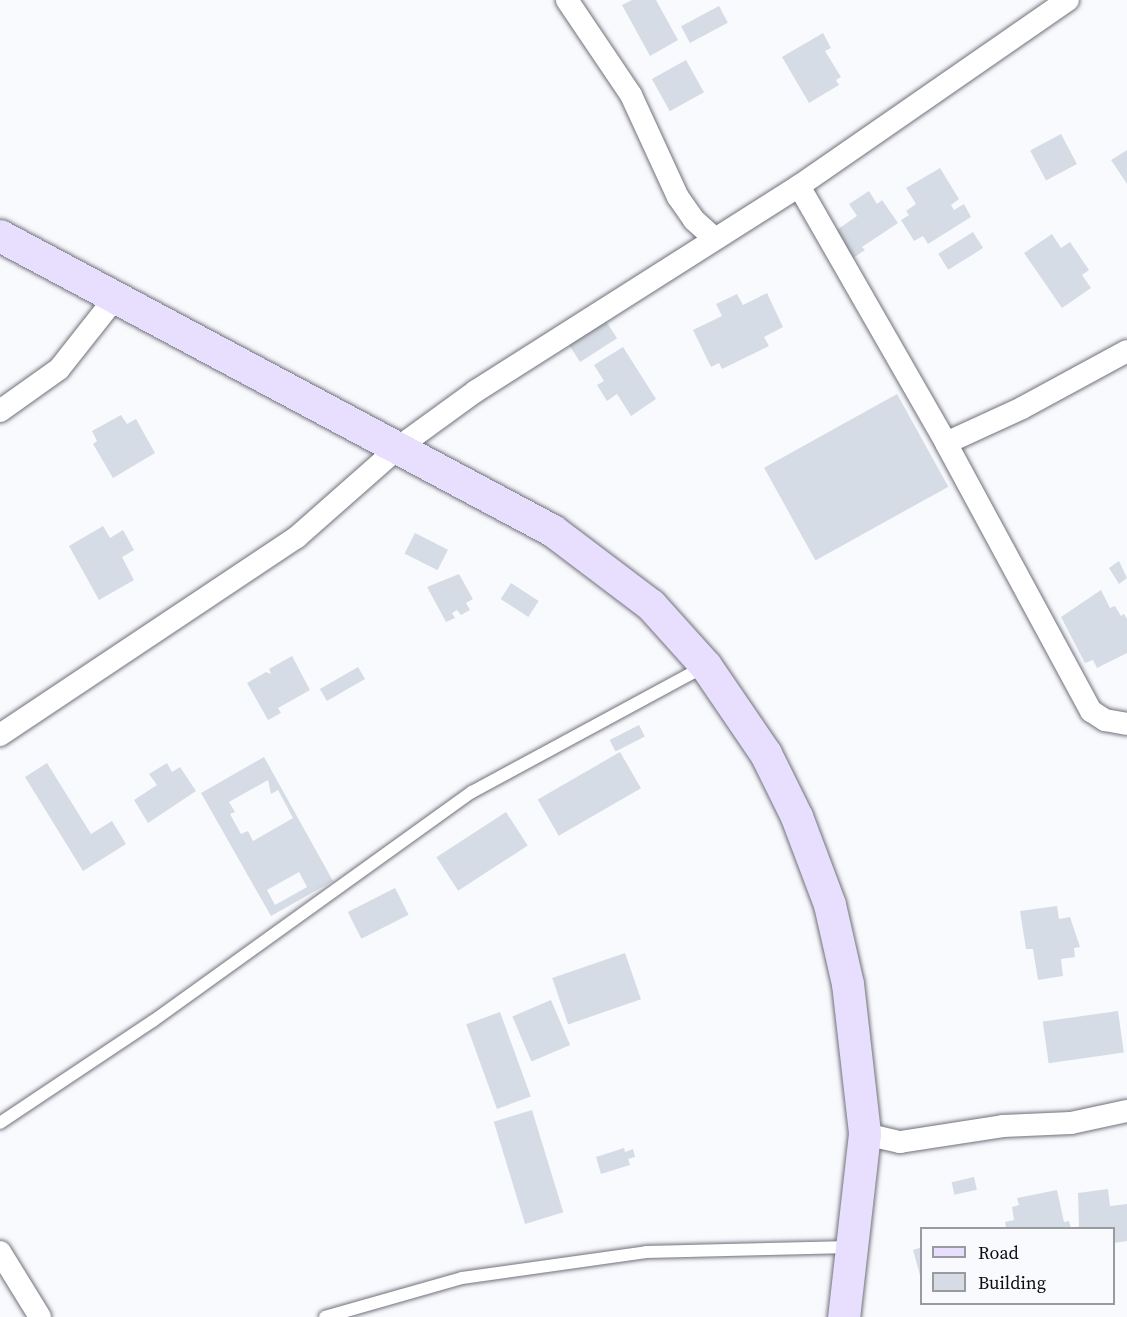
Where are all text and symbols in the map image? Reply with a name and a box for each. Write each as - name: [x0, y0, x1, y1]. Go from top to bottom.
- legend: [920, 1227, 1115, 1305]
- text: Road: [978, 1240, 1019, 1265]
- text: Building: [978, 1270, 1046, 1295]

